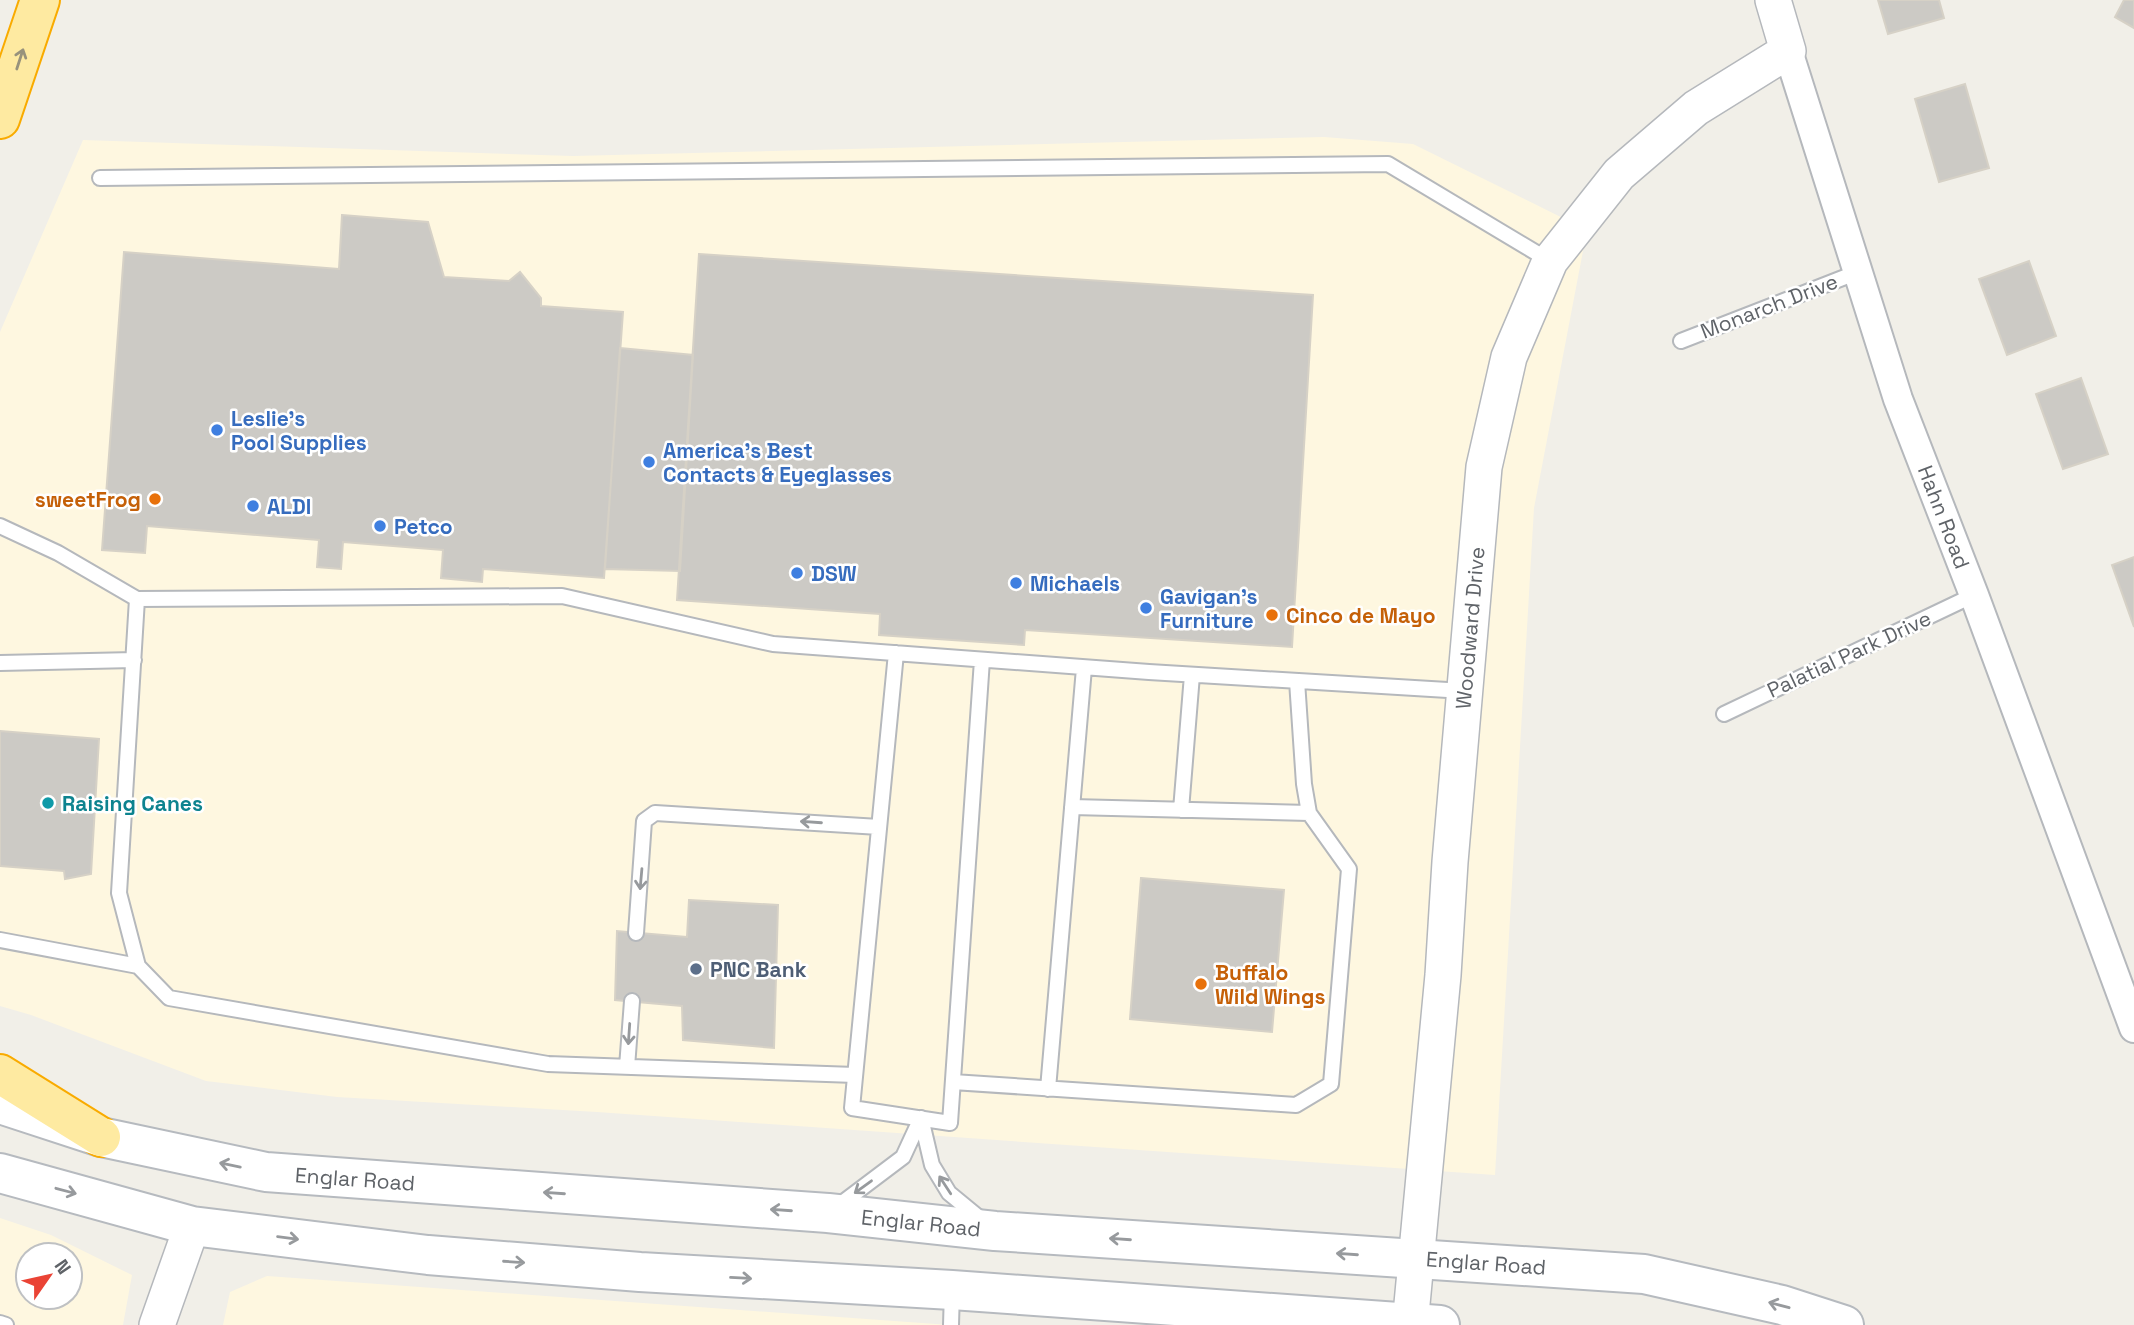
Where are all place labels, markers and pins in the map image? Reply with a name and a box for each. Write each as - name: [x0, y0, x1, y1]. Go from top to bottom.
- place label: Leslie's Pool Supplies: [231, 405, 367, 456]
- marker: Leslie's Pool Supplies: [209, 422, 225, 438]
- place label: America's Best Contacts & Eyeglasses: [663, 437, 892, 488]
- marker: America's Best Contacts & Eyeglasses: [641, 454, 657, 470]
- place label: sweetFrog: [35, 486, 141, 513]
- marker: sweetFrog: [147, 491, 163, 507]
- place label: ALDI: [267, 493, 311, 520]
- marker: ALDI: [245, 498, 261, 514]
- place label: Petco: [394, 513, 453, 540]
- marker: Petco: [372, 518, 388, 534]
- place label: DSW: [811, 560, 857, 587]
- marker: DSW: [789, 565, 805, 581]
- place label: Michaels: [1030, 570, 1120, 597]
- marker: Michaels: [1008, 575, 1024, 591]
- place label: Gavigan's Furniture: [1160, 583, 1258, 634]
- marker: Gavigan's Furniture: [1138, 600, 1154, 616]
- place label: Cinco de Mayo: [1286, 602, 1436, 629]
- marker: Cinco de Mayo: [1264, 607, 1280, 623]
- place label: Raising Canes: [62, 790, 203, 817]
- marker: Raising Canes: [40, 795, 56, 811]
- place label: PNC Bank: [710, 956, 807, 983]
- place label: Buffalo Wild Wings: [1215, 959, 1325, 1010]
- marker: PNC Bank: [688, 961, 704, 977]
- marker: Buffalo Wild Wings: [1193, 976, 1209, 992]

